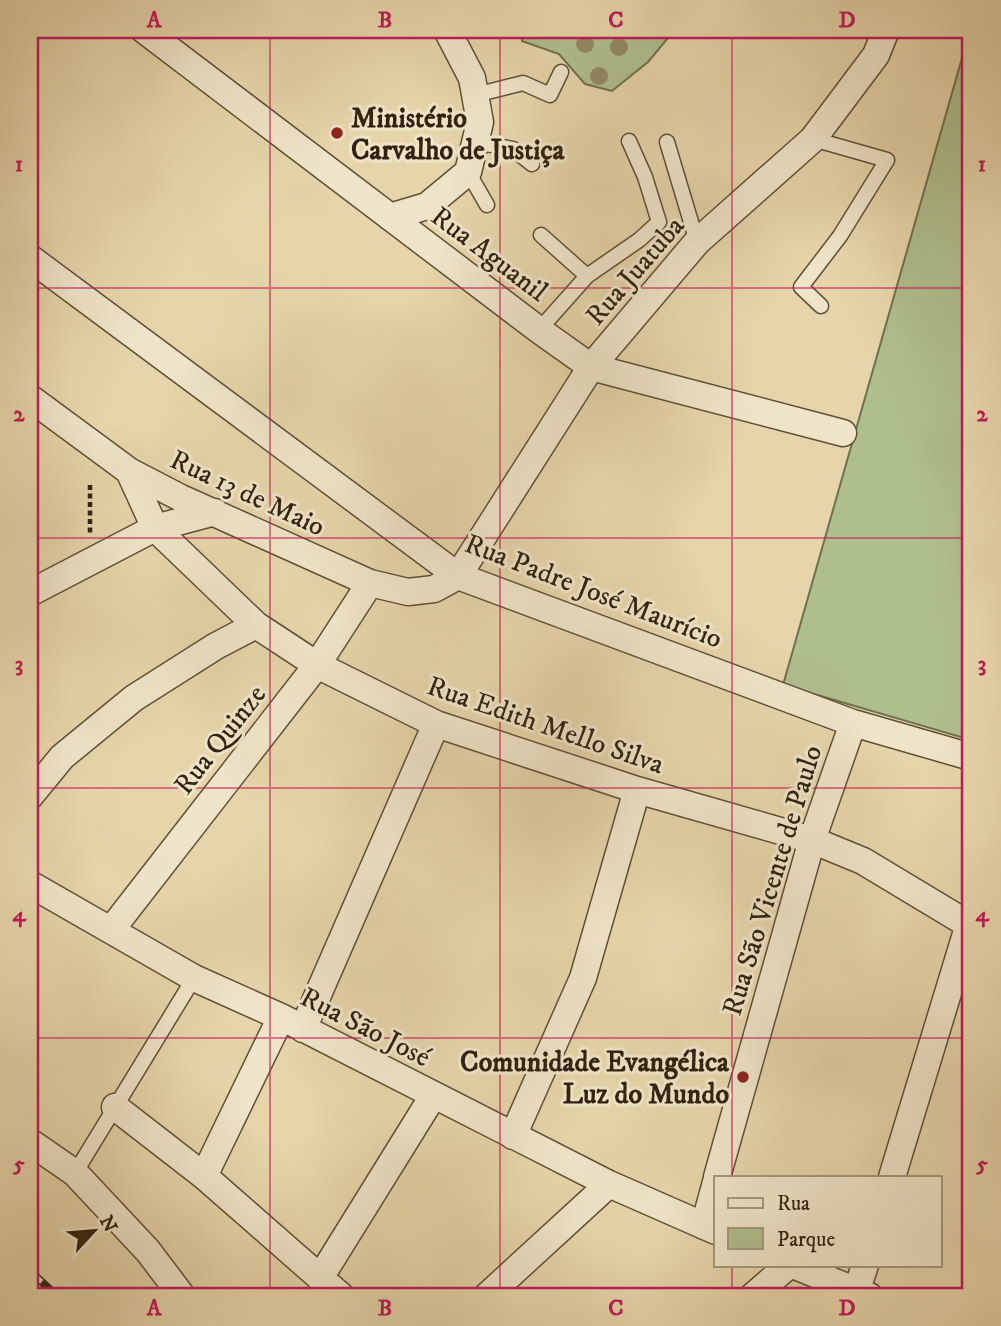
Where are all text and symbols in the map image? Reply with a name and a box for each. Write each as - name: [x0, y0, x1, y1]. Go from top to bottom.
- text: A: [146, 6, 163, 35]
- text: B: [378, 6, 392, 35]
- text: C: [608, 6, 624, 35]
- text: D: [838, 6, 856, 35]
- place label: Ministério Carvalho de Justiça: [351, 101, 565, 168]
- marker: Ministério Carvalho de Justiça: [329, 125, 345, 141]
- text: 1: [15, 150, 23, 179]
- text: 1: [978, 150, 986, 179]
- street label: Rua Aguanil: [424, 199, 555, 310]
- street label: Rua Juatuba: [578, 209, 692, 333]
- text: 2: [13, 400, 25, 429]
- text: 2: [976, 400, 988, 429]
- street label: Rua 13 de Maio: [164, 442, 330, 544]
- street label: Rua Padre José Maurício: [460, 526, 727, 657]
- text: 3: [15, 650, 23, 679]
- text: 3: [978, 650, 986, 679]
- street label: Rua Edith Mello Silva: [423, 668, 669, 782]
- street label: Rua Quinze: [166, 678, 274, 802]
- street label: Rua São Vicente de Paulo: [715, 741, 830, 1020]
- text: 4: [12, 900, 27, 929]
- text: 4: [975, 900, 990, 929]
- street label: Rua São José: [294, 980, 437, 1075]
- place label: Comunidade Evangélica Luz do Mundo: [460, 1045, 730, 1112]
- marker: Comunidade Evangélica Luz do Mundo: [735, 1069, 751, 1085]
- text: 5: [12, 1150, 25, 1179]
- text: 5: [975, 1150, 988, 1179]
- legend: [714, 1176, 942, 1266]
- text: Rua: [777, 1191, 810, 1217]
- north arrow: [60, 1196, 130, 1266]
- text: N: [94, 1212, 122, 1237]
- text: Parque: [777, 1227, 835, 1253]
- text: A: [146, 1294, 163, 1323]
- text: B: [378, 1294, 392, 1323]
- text: C: [608, 1294, 624, 1323]
- text: D: [838, 1294, 856, 1323]

